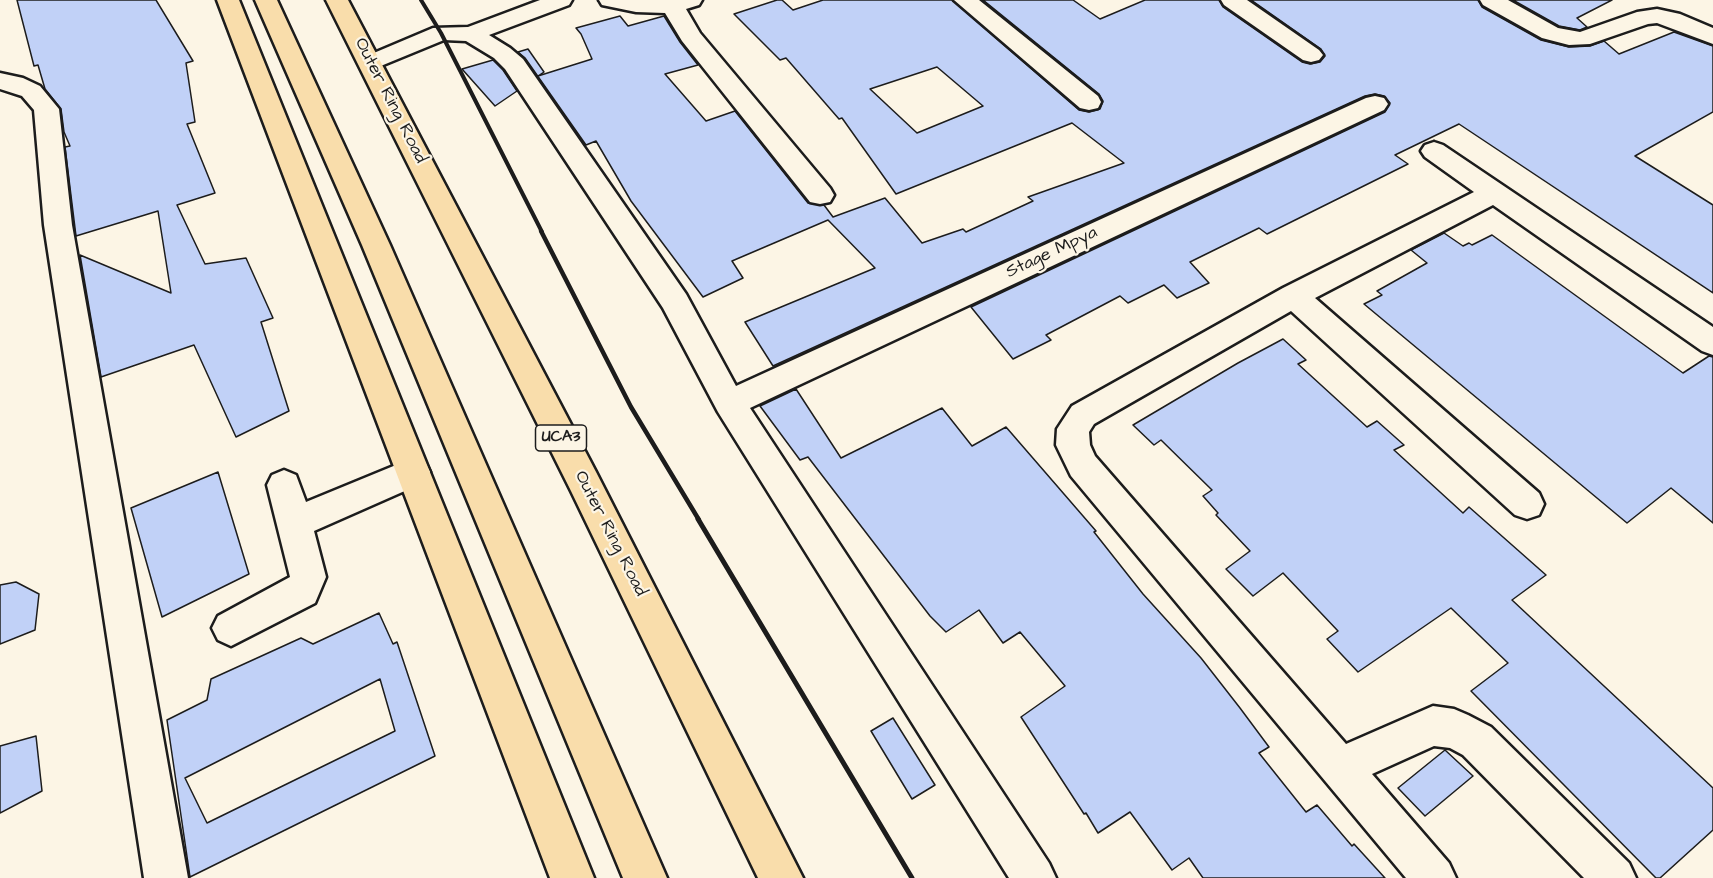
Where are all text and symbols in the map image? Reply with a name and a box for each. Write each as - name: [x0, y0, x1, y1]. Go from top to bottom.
- street label: Outer Ring Road: [349, 35, 431, 167]
- street label: Stage Mpya: [1003, 222, 1101, 284]
- road number: UCA3: [536, 425, 586, 451]
- street label: Outer Ring Road: [569, 468, 651, 600]

